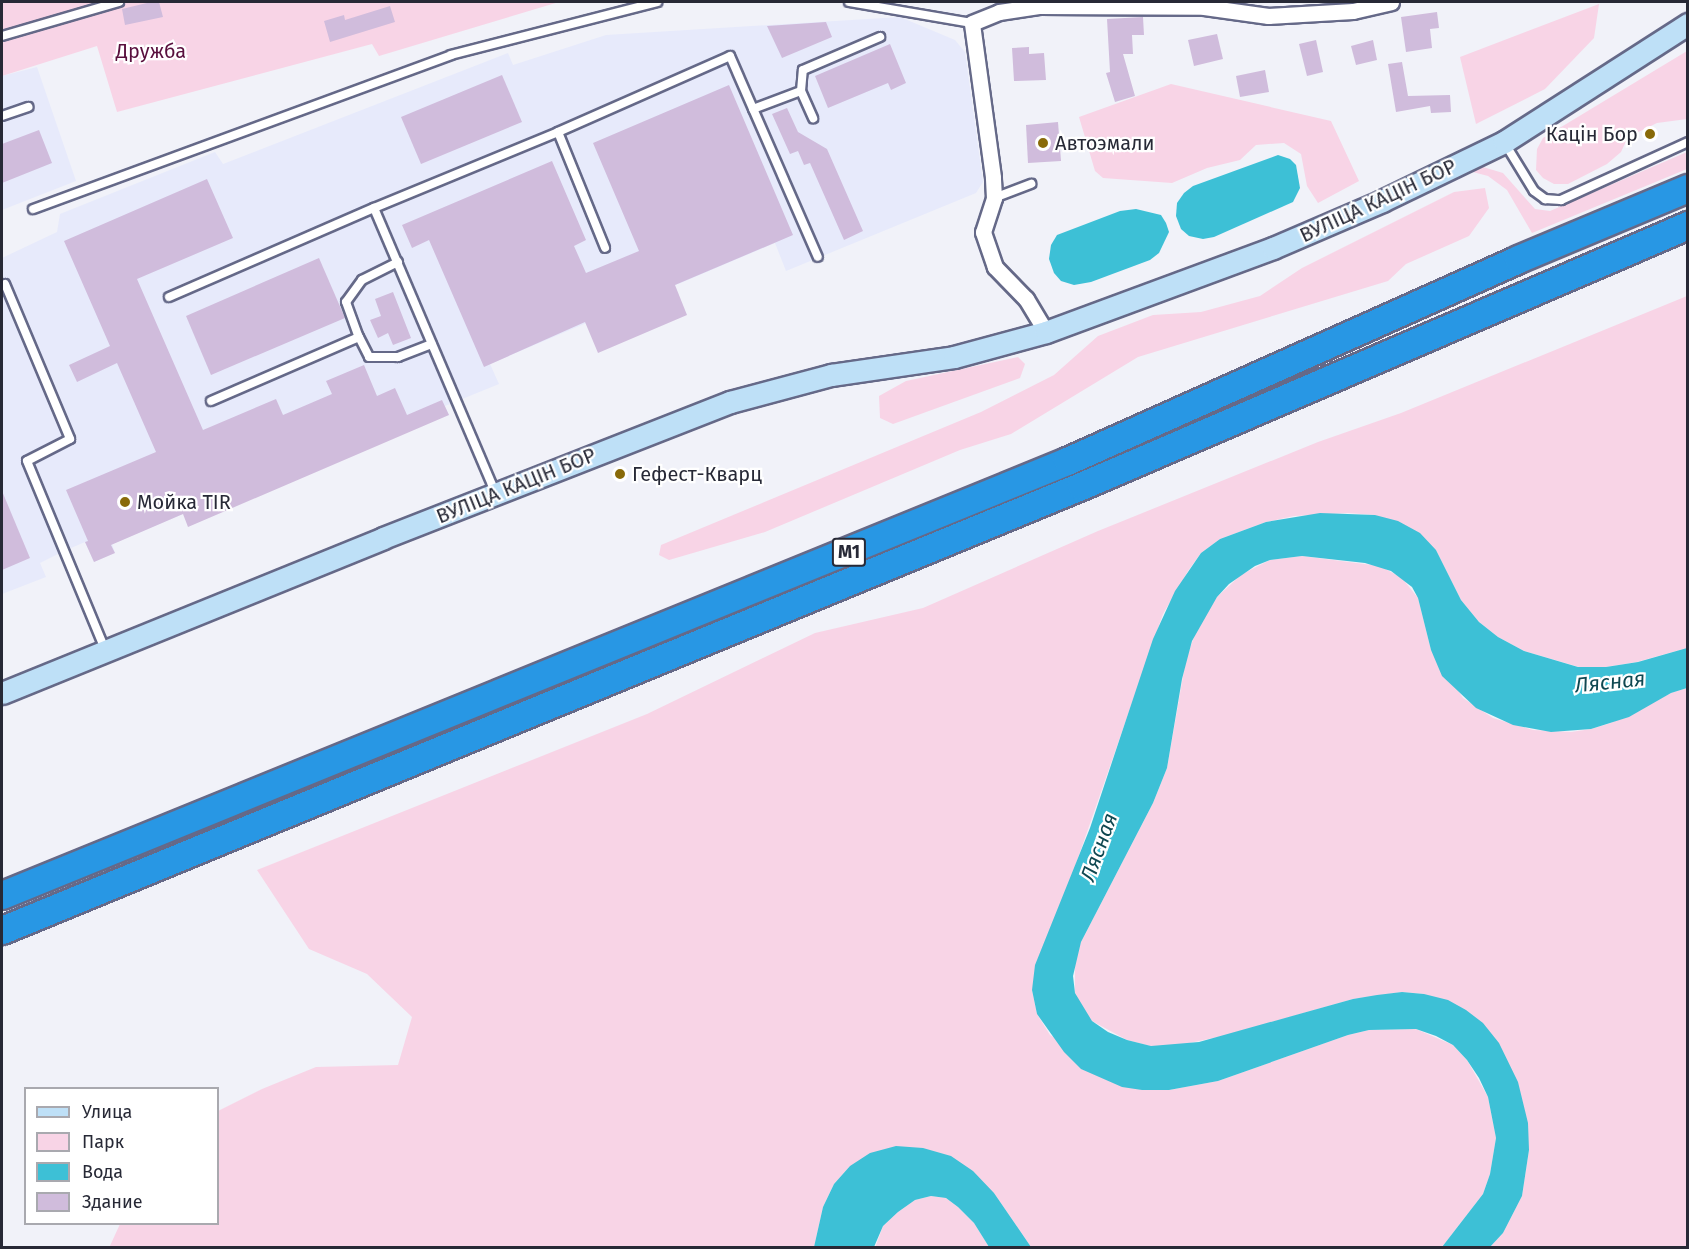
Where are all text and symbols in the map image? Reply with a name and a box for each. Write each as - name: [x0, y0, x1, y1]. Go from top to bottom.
- park label: Дружба: [116, 39, 186, 63]
- place label: Кацін Бор: [1546, 122, 1638, 146]
- marker: Кацін Бор: [1643, 127, 1657, 141]
- place label: Автоэмали: [1055, 131, 1155, 155]
- marker: Автоэмали: [1036, 136, 1050, 150]
- street label: ВУЛІЦА КАЦІН БОР: [1296, 154, 1460, 248]
- street label: ВУЛІЦА КАЦІН БОР: [433, 443, 599, 529]
- place label: Гефест-Кварц: [632, 462, 762, 486]
- marker: Гефест-Кварц: [613, 467, 627, 481]
- place label: Мойка TIR: [137, 490, 231, 514]
- marker: Мойка TIR: [118, 495, 132, 509]
- road number: М1: [831, 537, 867, 567]
- water label: Лясная: [1573, 666, 1647, 698]
- water label: Лясная: [1075, 809, 1123, 885]
- legend: [24, 1087, 219, 1225]
- text: Улица: [82, 1101, 132, 1123]
- text: Парк: [82, 1131, 124, 1153]
- text: Вода: [82, 1161, 123, 1183]
- text: Здание: [82, 1191, 143, 1213]

